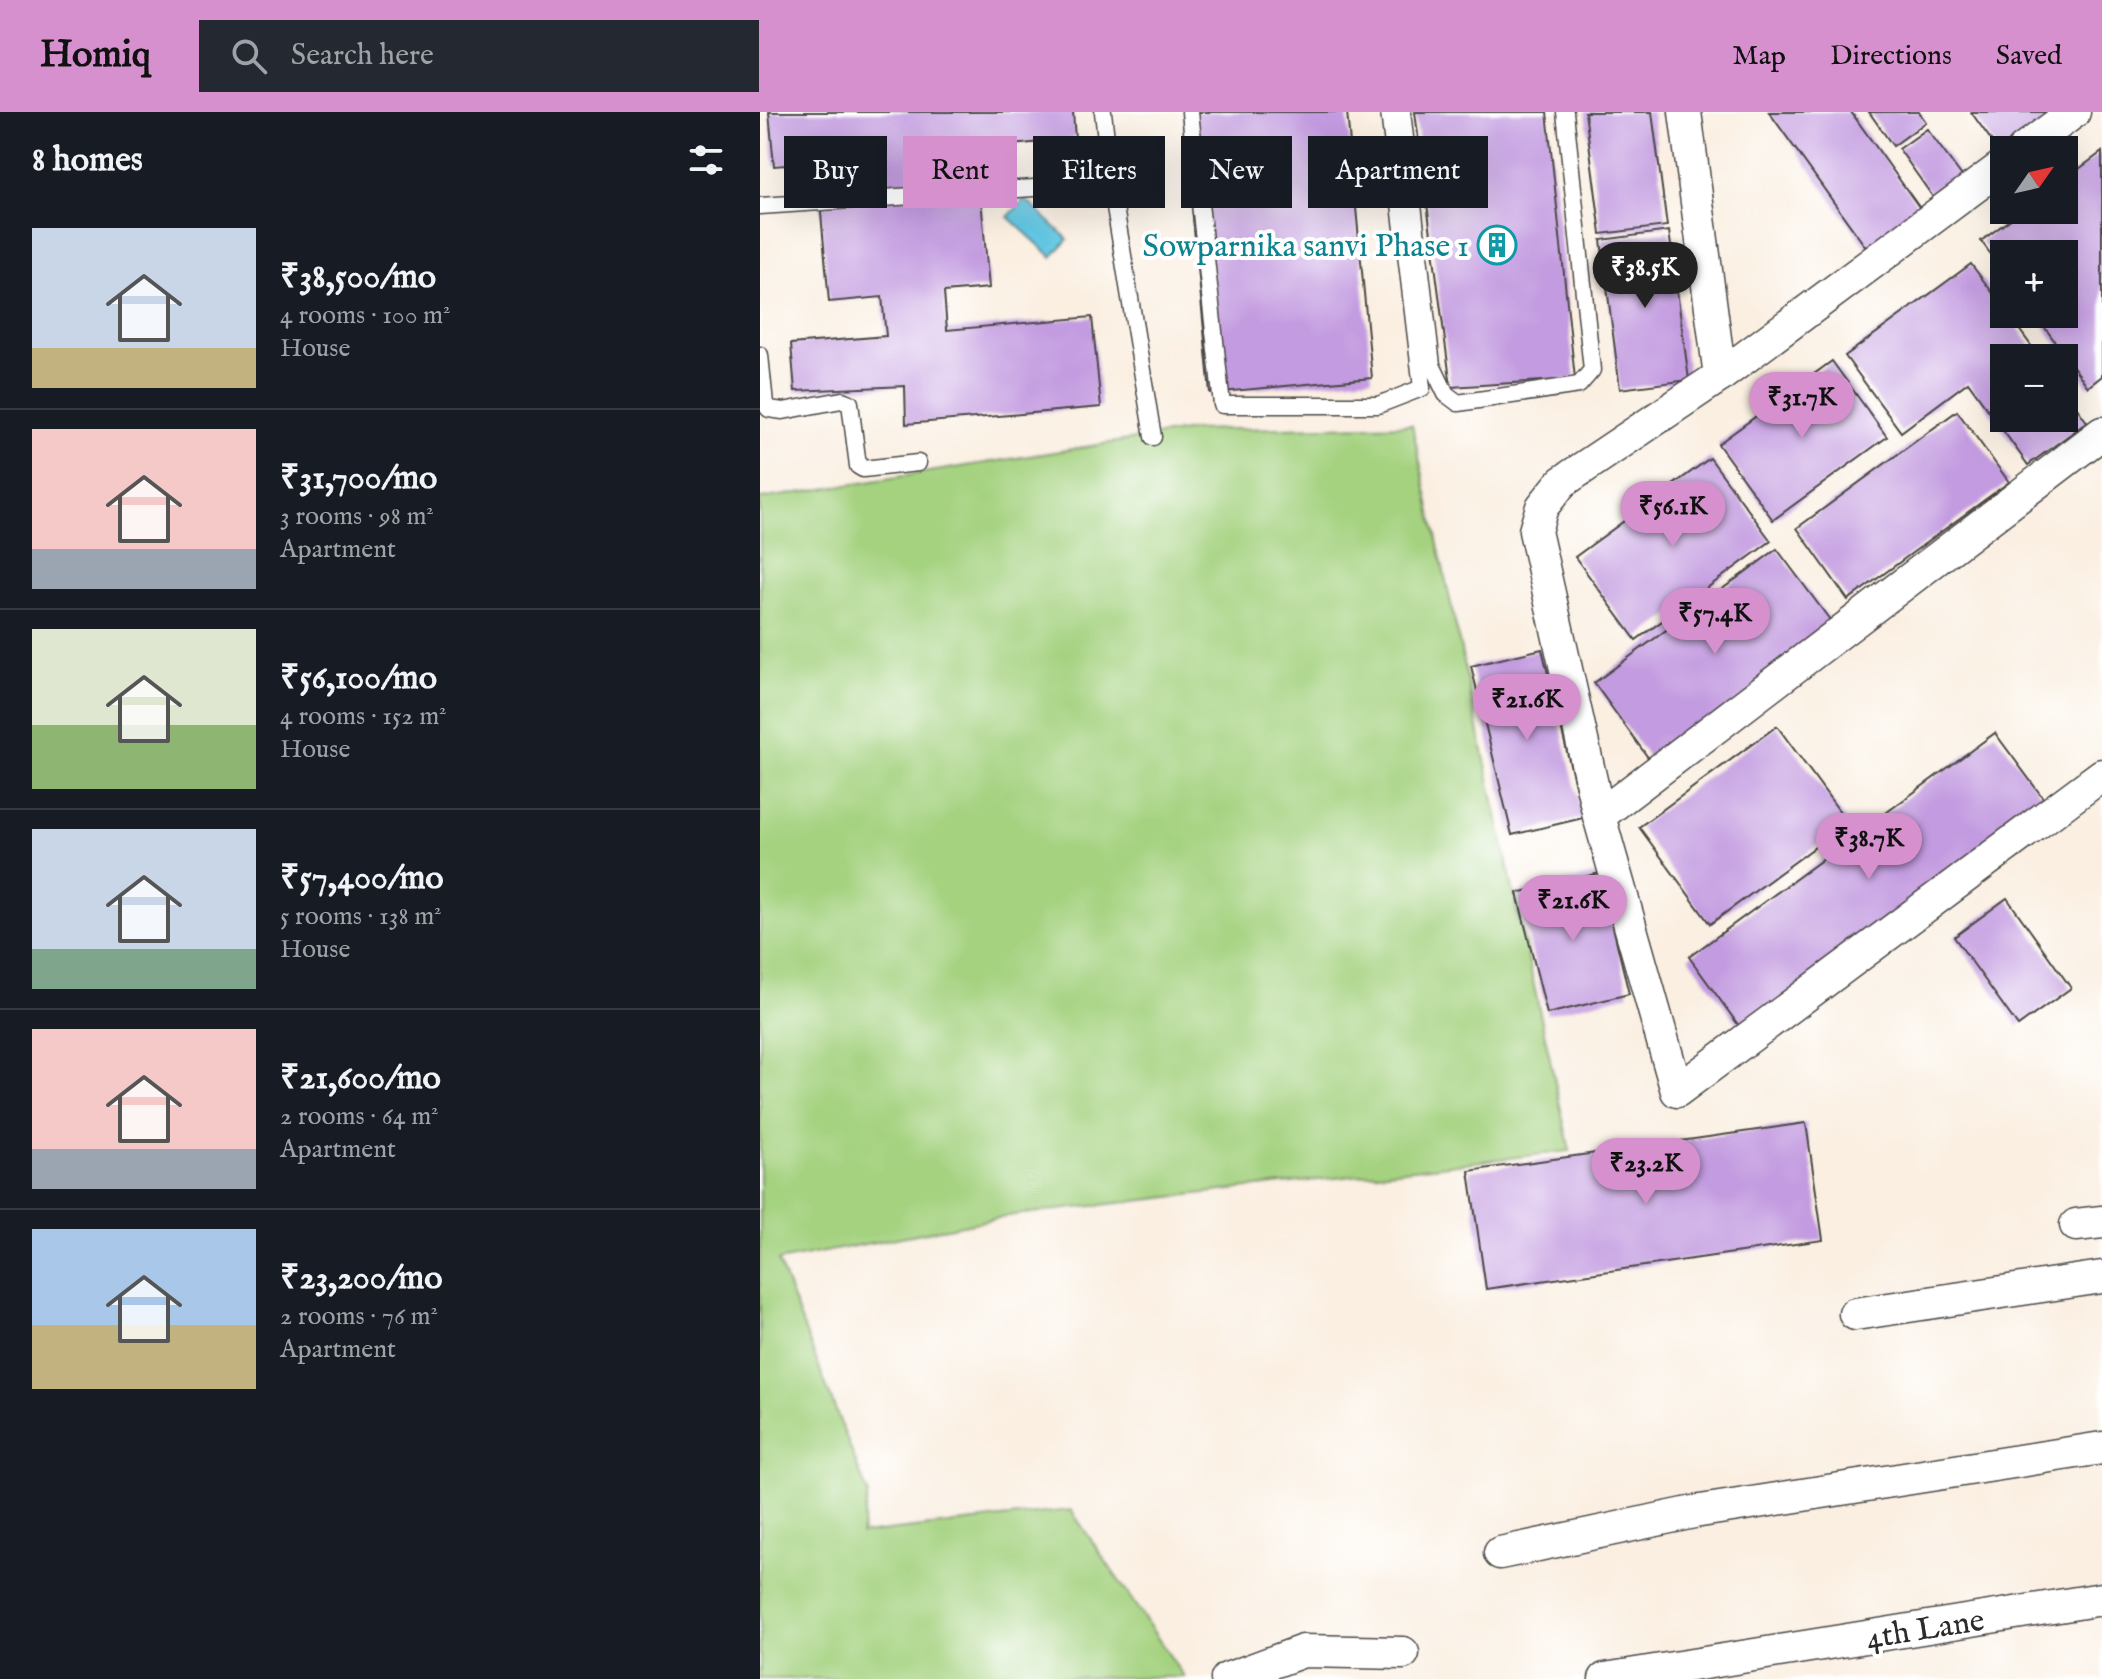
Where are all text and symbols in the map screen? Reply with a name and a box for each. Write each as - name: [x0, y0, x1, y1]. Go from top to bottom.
- search box: [199, 20, 759, 92]
- text: Homiq: [40, 32, 151, 80]
- icon: search: [227, 34, 271, 78]
- text: Search here: [291, 37, 434, 75]
- text: Map: [1732, 39, 1786, 74]
- text: Directions: [1830, 39, 1952, 74]
- text: Saved: [1996, 39, 2062, 74]
- chip: Buy: [784, 136, 887, 208]
- chip: Rent: [903, 136, 1017, 208]
- chip: Filters: [1033, 136, 1165, 208]
- chip: New: [1181, 136, 1292, 208]
- chip: Apartment: [1308, 136, 1488, 208]
- north arrow: [1990, 136, 2078, 224]
- map controls: [1990, 136, 2078, 432]
- icon: filters: [684, 138, 728, 182]
- text: 8 homes: [32, 139, 143, 182]
- building icon: Sowparnika sanvi Phase 1: [1476, 224, 1518, 266]
- place label: Sowparnika sanvi Phase 1: [1142, 227, 1469, 268]
- button: +: [1990, 240, 2078, 328]
- pin: ₹38.5K: [1580, 242, 1710, 310]
- text: ₹38.5K: [1611, 251, 1679, 284]
- text: ₹38,500/mo: [280, 256, 436, 299]
- icon: home: [96, 260, 192, 356]
- text: 4 rooms · 100 m²: [280, 299, 450, 332]
- text: House: [280, 332, 350, 365]
- button: −: [1990, 344, 2078, 432]
- pin: ₹31.7K: [1737, 372, 1867, 440]
- text: ₹31.7K: [1767, 381, 1837, 414]
- text: ₹31,700/mo: [280, 457, 437, 500]
- icon: home: [96, 461, 192, 557]
- pin: ₹56.1K: [1608, 481, 1738, 549]
- text: ₹56.1K: [1638, 490, 1708, 523]
- text: 3 rooms · 98 m²: [280, 500, 434, 533]
- text: Apartment: [280, 533, 396, 566]
- pin: ₹57.4K: [1650, 588, 1780, 656]
- text: ₹57.4K: [1678, 597, 1752, 630]
- text: ₹56,100/mo: [280, 657, 437, 700]
- icon: home: [96, 661, 192, 757]
- pin: ₹21.6K: [1462, 674, 1592, 742]
- text: ₹21.6K: [1491, 683, 1563, 716]
- text: 4 rooms · 152 m²: [280, 700, 447, 733]
- text: House: [280, 733, 350, 766]
- pin: ₹38.7K: [1804, 813, 1934, 881]
- text: ₹38.7K: [1834, 822, 1904, 855]
- text: ₹57,400/mo: [280, 857, 444, 900]
- icon: home: [96, 861, 192, 957]
- pin: ₹21.6K: [1508, 875, 1638, 943]
- text: ₹21.6K: [1537, 884, 1609, 917]
- text: 5 rooms · 138 m²: [280, 900, 442, 933]
- text: House: [280, 933, 350, 966]
- text: ₹21,600/mo: [280, 1057, 441, 1100]
- icon: home: [96, 1061, 192, 1157]
- text: 2 rooms · 64 m²: [280, 1100, 439, 1133]
- text: Apartment: [280, 1133, 396, 1166]
- pin: ₹23.2K: [1581, 1138, 1711, 1206]
- text: ₹23.2K: [1609, 1147, 1683, 1180]
- text: ₹23,200/mo: [280, 1257, 443, 1300]
- icon: home: [96, 1261, 192, 1357]
- text: 2 rooms · 76 m²: [280, 1300, 438, 1333]
- text: Apartment: [280, 1333, 396, 1366]
- street label: 4th Lane: [1863, 1601, 1987, 1660]

